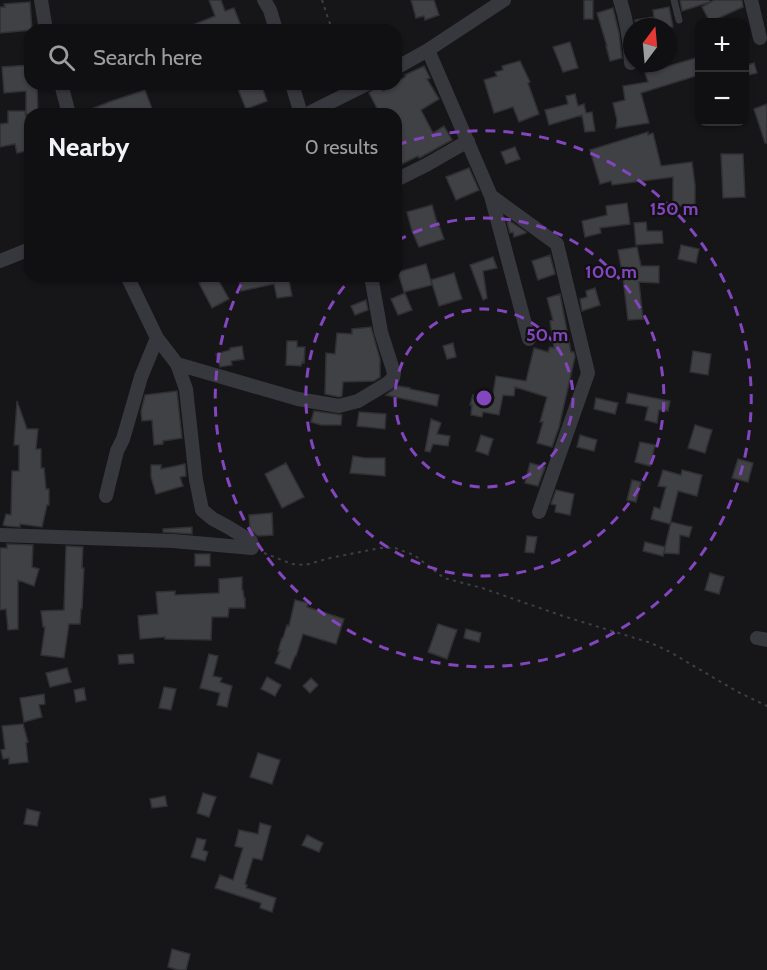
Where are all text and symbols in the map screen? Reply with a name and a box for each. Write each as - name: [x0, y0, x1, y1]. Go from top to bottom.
- north arrow: [623, 18, 677, 72]
- map controls: [695, 18, 749, 126]
- button: +: [695, 18, 749, 72]
- search box: [24, 24, 402, 90]
- icon: search: [45, 41, 78, 74]
- text: Search here: [93, 44, 202, 71]
- button: −: [695, 72, 749, 126]
- text: Nearby: [48, 131, 129, 163]
- text: 0 results: [305, 135, 378, 159]
- text: 150 m: [650, 198, 698, 220]
- text: 100 m: [585, 261, 637, 283]
- text: 50 m: [526, 324, 568, 346]
- centre of rings: [474, 388, 494, 408]

